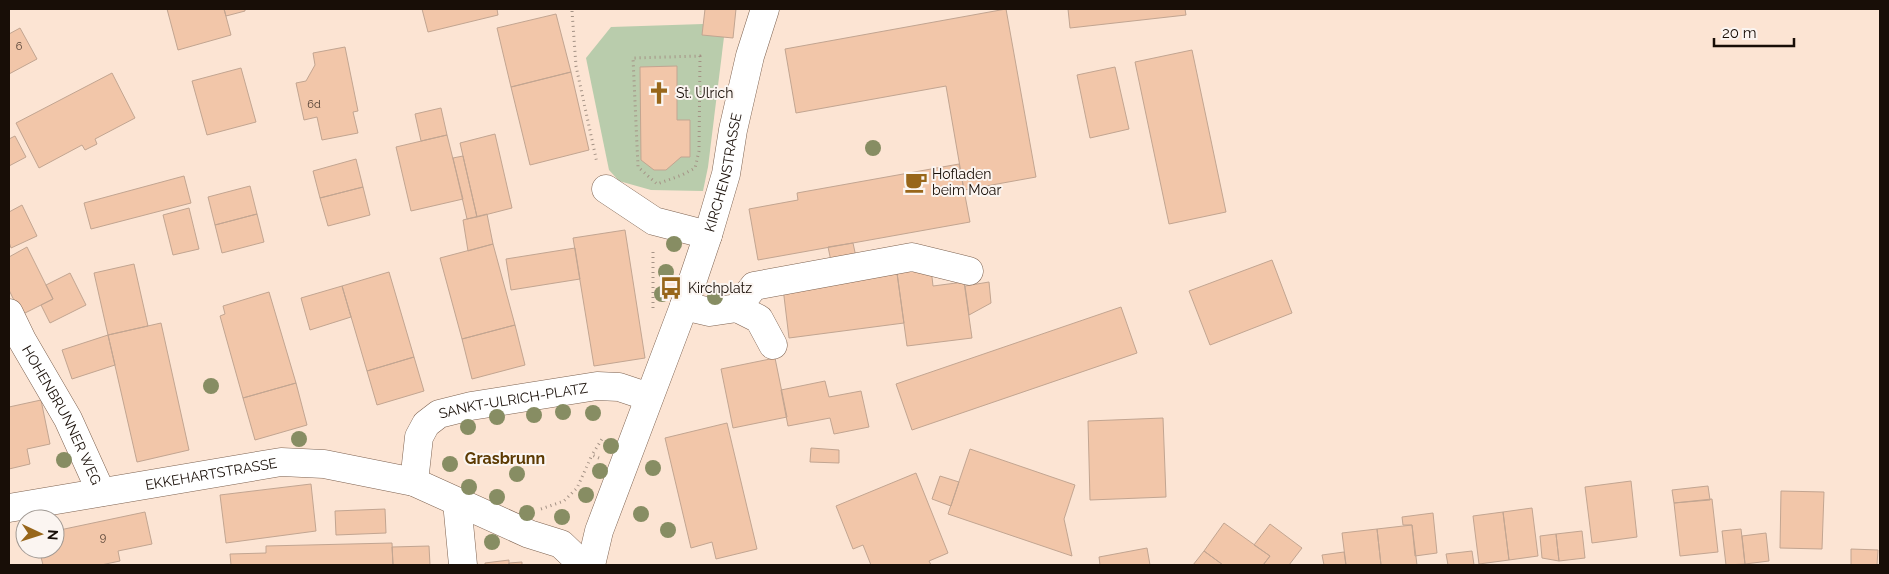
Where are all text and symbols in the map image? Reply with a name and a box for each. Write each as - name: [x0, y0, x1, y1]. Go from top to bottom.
- scale bar: [1714, 15, 1794, 47]
- text: 20 m: [1722, 24, 1757, 42]
- house number: 6: [16, 40, 23, 53]
- church icon: St. Ulrich: [646, 80, 672, 106]
- place label: St. Ulrich: [676, 85, 733, 101]
- house number: 6d: [307, 98, 321, 111]
- street label: KIRCHENSTRASSE: [701, 111, 745, 234]
- place label: Hofladen beim Moar: [932, 166, 1001, 198]
- cafe icon: Hofladen beim Moar: [903, 169, 929, 195]
- bus stop icon: Kirchplatz: [658, 275, 684, 301]
- place label: Kirchplatz: [688, 280, 752, 296]
- street label: HOHENBRUNNER WEG: [19, 342, 105, 487]
- street label: SANKT-ULRICH-PLATZ: [437, 380, 589, 422]
- district label: Grasbrunn: [465, 449, 545, 468]
- street label: EKKEHARTSTRASSE: [144, 455, 278, 493]
- north arrow: [15, 509, 65, 559]
- text: N: [45, 529, 61, 541]
- house number: 9: [100, 531, 106, 544]

